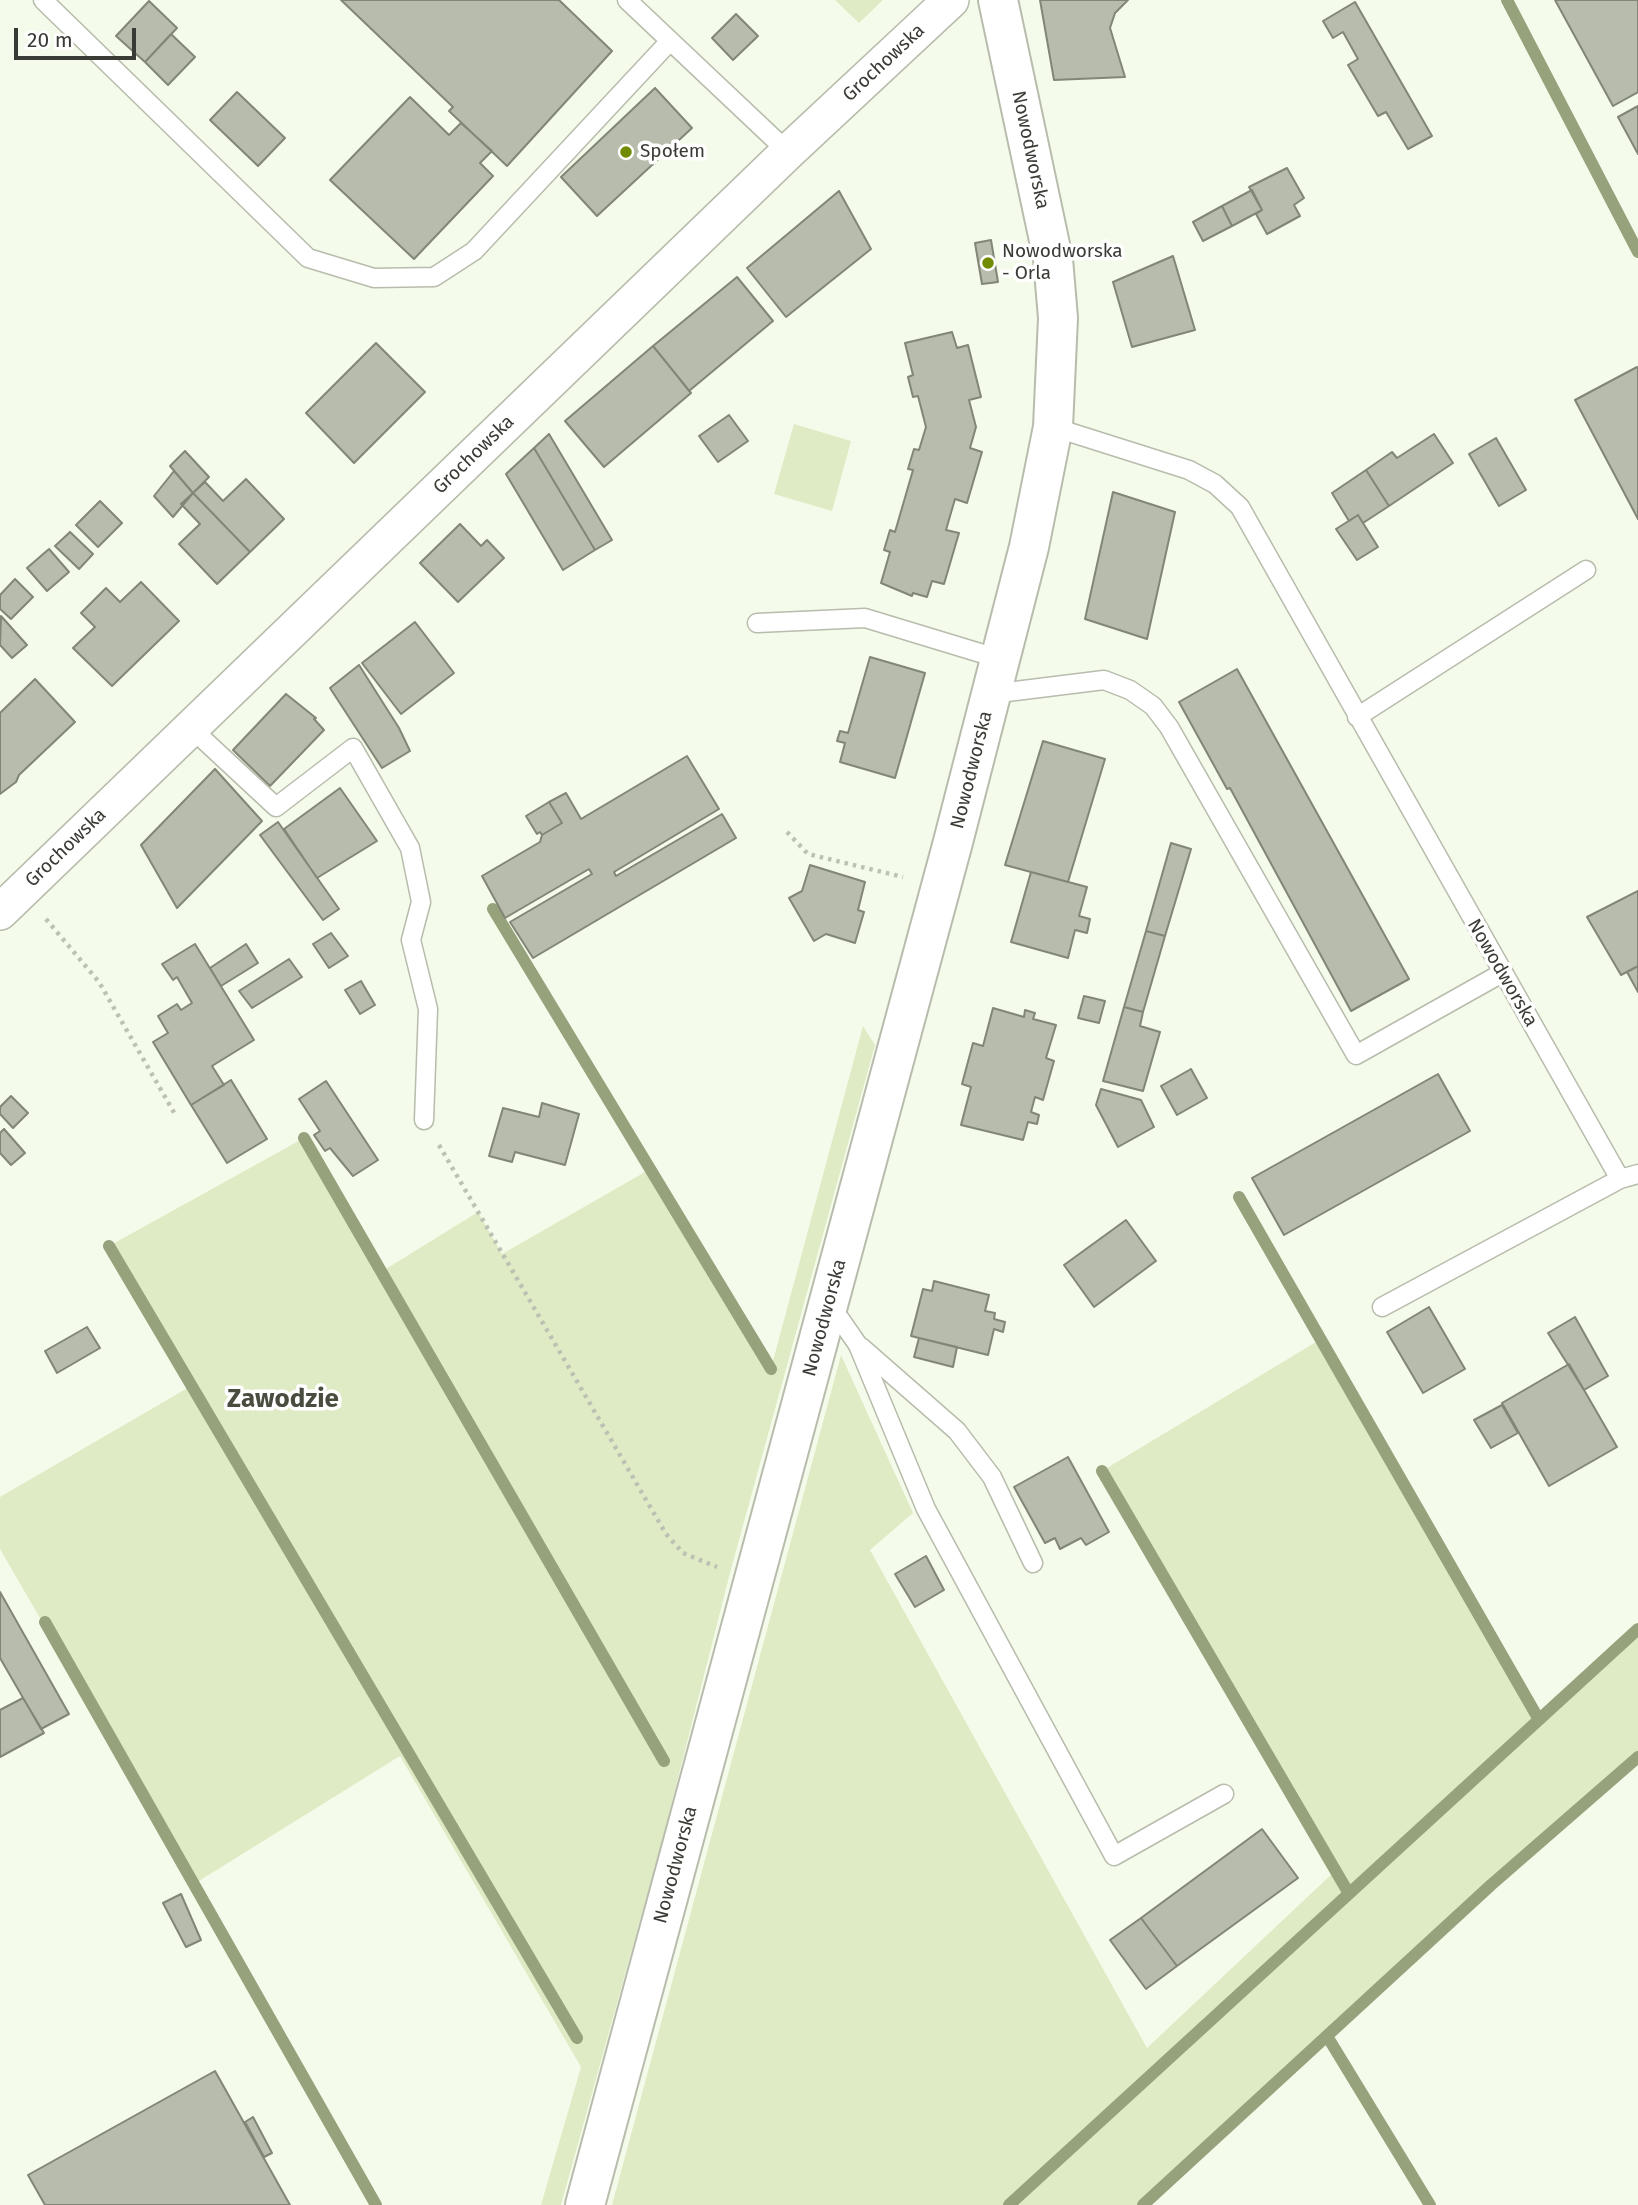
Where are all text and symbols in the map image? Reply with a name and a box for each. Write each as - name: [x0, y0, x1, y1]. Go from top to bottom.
- scale bar: [18, 14, 140, 58]
- street label: Grochowska: [838, 19, 930, 107]
- text: 20 m: [27, 27, 73, 53]
- street label: Nowodworska: [1006, 89, 1054, 211]
- place label: Społem: [640, 141, 705, 163]
- marker: Społem: [618, 144, 634, 160]
- place label: Nowodworska - Orla: [1002, 241, 1123, 285]
- marker: Nowodworska - Orla: [980, 255, 996, 271]
- street label: Grochowska: [429, 411, 519, 499]
- street label: Nowodworska: [946, 709, 998, 831]
- street label: Grochowska: [21, 804, 111, 892]
- street label: Nowodworska: [1462, 915, 1542, 1031]
- street label: Nowodworska: [798, 1257, 852, 1379]
- district label: Zawodzie: [227, 1384, 339, 1416]
- street label: Nowodworska: [649, 1804, 703, 1926]

